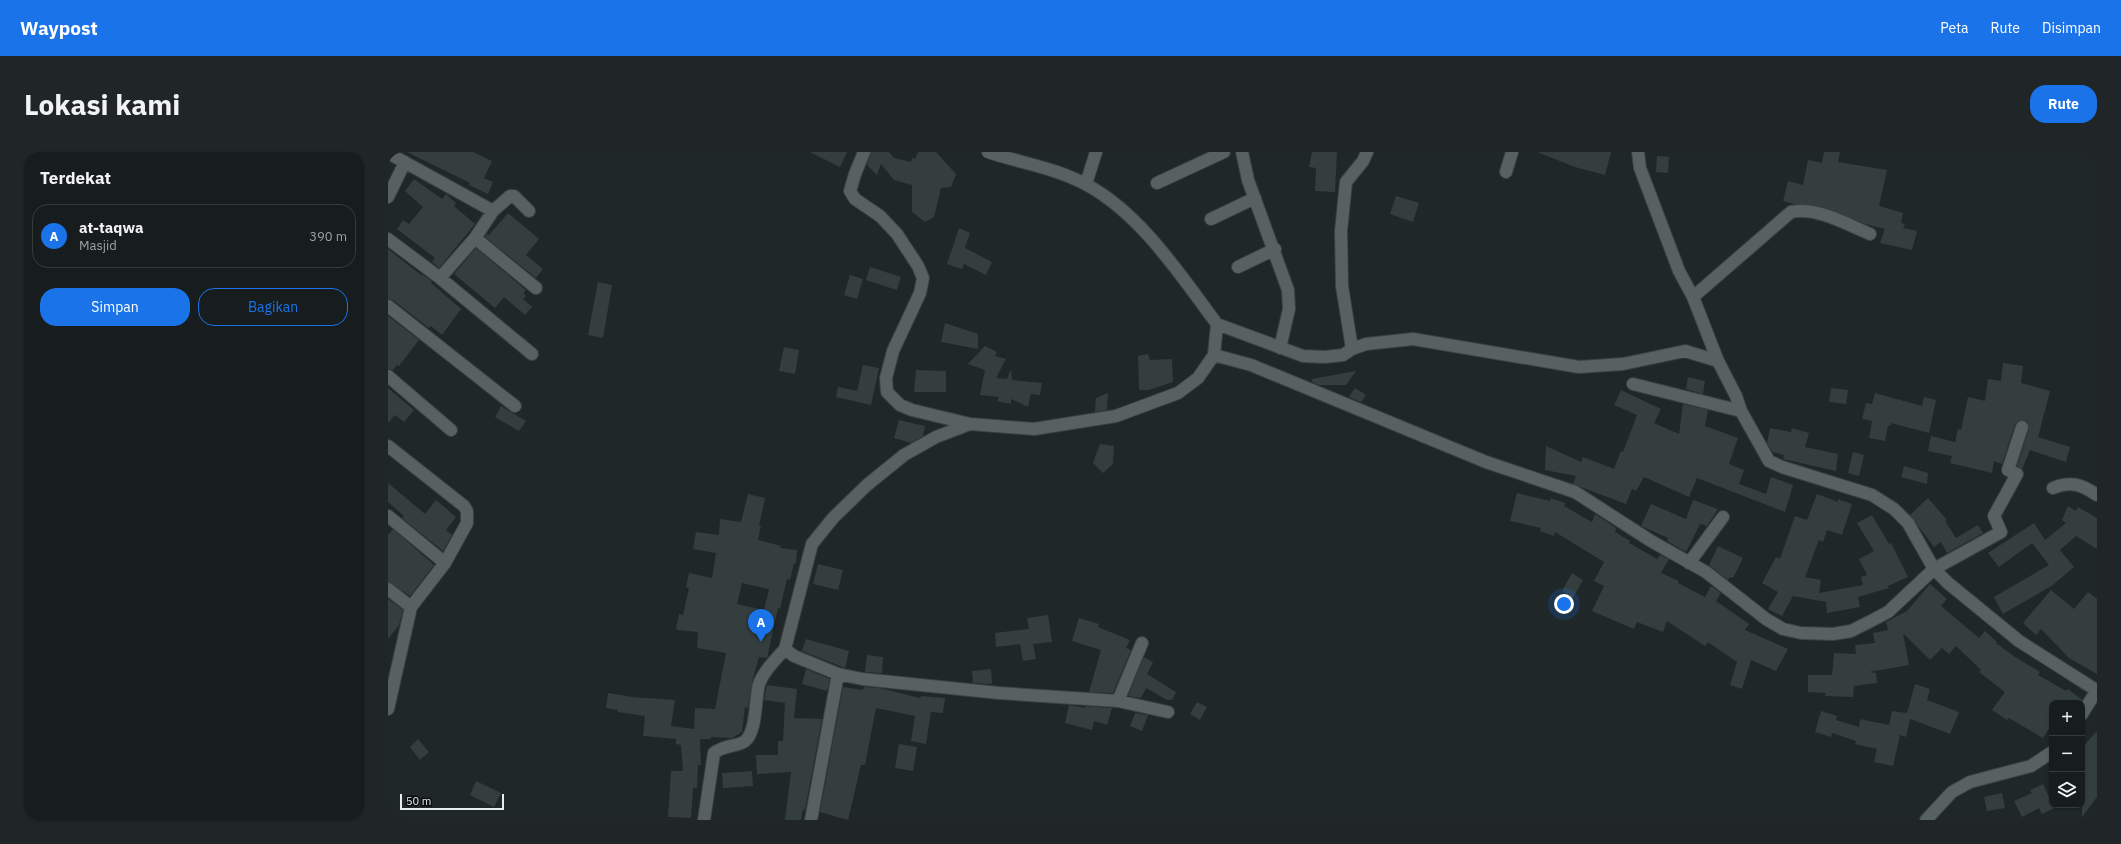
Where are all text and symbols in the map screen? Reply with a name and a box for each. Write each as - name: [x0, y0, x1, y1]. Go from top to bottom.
- text: Waypost: [20, 16, 98, 40]
- text: Peta: [1940, 19, 1969, 37]
- text: Rute: [1991, 19, 2020, 37]
- text: Disimpan: [2042, 19, 2101, 37]
- button: Rute: [2030, 85, 2097, 123]
- text: Lokasi kami: [24, 86, 180, 123]
- text: Terdekat: [40, 167, 111, 189]
- text: at-taqwa: [79, 218, 143, 237]
- text: A: [50, 228, 58, 245]
- text: 390 m: [309, 228, 347, 245]
- text: Masjid: [79, 237, 117, 254]
- button: Simpan: [40, 288, 190, 326]
- button: Bagikan: [198, 288, 348, 326]
- your location: [1554, 594, 1574, 614]
- pin: A: [748, 609, 774, 642]
- map controls: [2049, 700, 2085, 808]
- button: +: [2049, 700, 2085, 736]
- button: −: [2049, 736, 2085, 772]
- button: layers: [2049, 772, 2085, 808]
- scale bar: [400, 792, 504, 811]
- text: 50 m: [406, 794, 431, 808]

